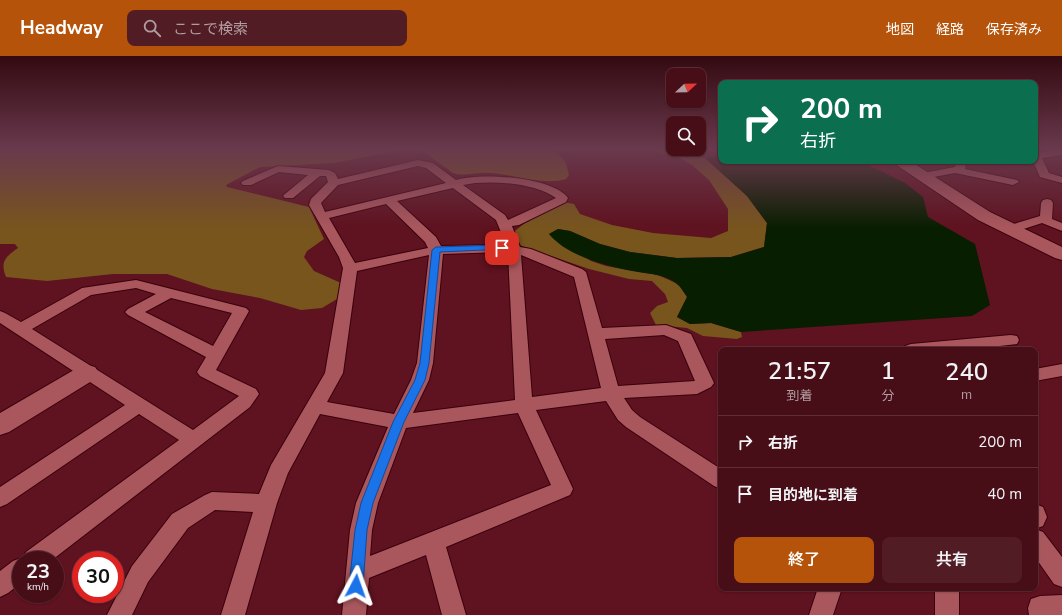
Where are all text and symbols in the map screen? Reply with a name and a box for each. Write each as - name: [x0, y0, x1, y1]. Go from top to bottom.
- search box: [127, 10, 407, 46]
- text: Headway: [20, 15, 103, 41]
- icon: search: [141, 17, 163, 39]
- text: ここで検索: [173, 19, 248, 39]
- text: 地図: [886, 20, 914, 39]
- text: 経路: [936, 20, 964, 39]
- text: 保存済み: [986, 20, 1042, 39]
- north arrow: [666, 68, 706, 108]
- map controls: [666, 68, 706, 156]
- text: 200 m: [800, 90, 883, 128]
- icon: right: [734, 96, 786, 148]
- button: search: [666, 116, 706, 156]
- text: 右折: [800, 129, 836, 153]
- pin: [485, 231, 519, 265]
- icon: arrive: [491, 237, 513, 259]
- text: 21:57: [768, 355, 831, 387]
- text: 1: [881, 355, 895, 387]
- text: 240: [945, 356, 988, 388]
- text: m: [961, 386, 972, 404]
- text: 到着: [786, 387, 812, 405]
- text: 分: [882, 387, 895, 405]
- icon: right: [734, 431, 756, 453]
- text: 200 m: [978, 432, 1022, 452]
- text: 右折: [768, 433, 798, 453]
- icon: arrive: [734, 483, 756, 505]
- text: 40 m: [987, 484, 1022, 504]
- text: 目的地に到着: [768, 485, 858, 505]
- button: 終了: [734, 537, 874, 583]
- button: 共有: [882, 537, 1022, 583]
- speed limit sign: 30: [72, 551, 124, 603]
- text: 23: [26, 558, 50, 585]
- position arrow: [335, 565, 377, 607]
- text: km/h: [27, 580, 49, 594]

